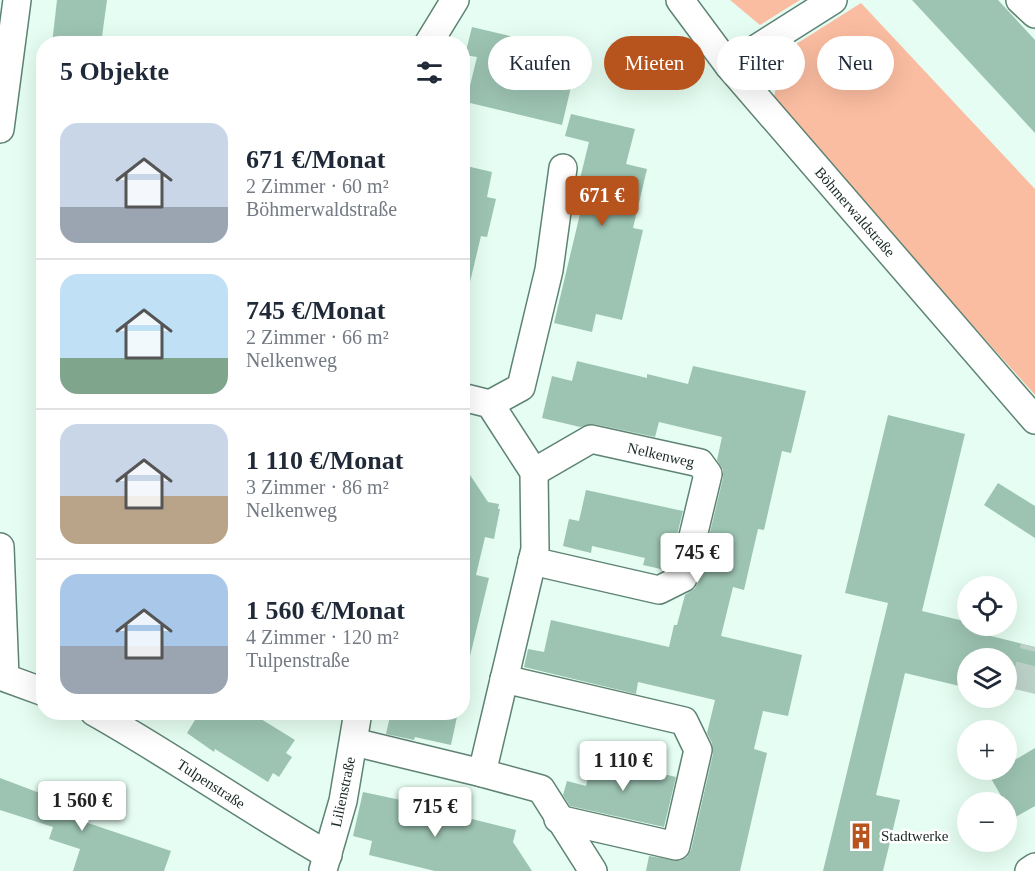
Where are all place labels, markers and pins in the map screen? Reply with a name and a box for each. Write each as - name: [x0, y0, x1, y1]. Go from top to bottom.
- pin: 671 €: [560, 176, 644, 227]
- pin: 745 €: [655, 533, 739, 584]
- pin: 1 110 €: [568, 741, 678, 792]
- pin: 1 560 €: [27, 781, 137, 832]
- pin: 715 €: [393, 787, 477, 838]
- building icon: Stadtwerke: [846, 821, 876, 851]
- place label: Stadtwerke: [881, 828, 949, 844]

